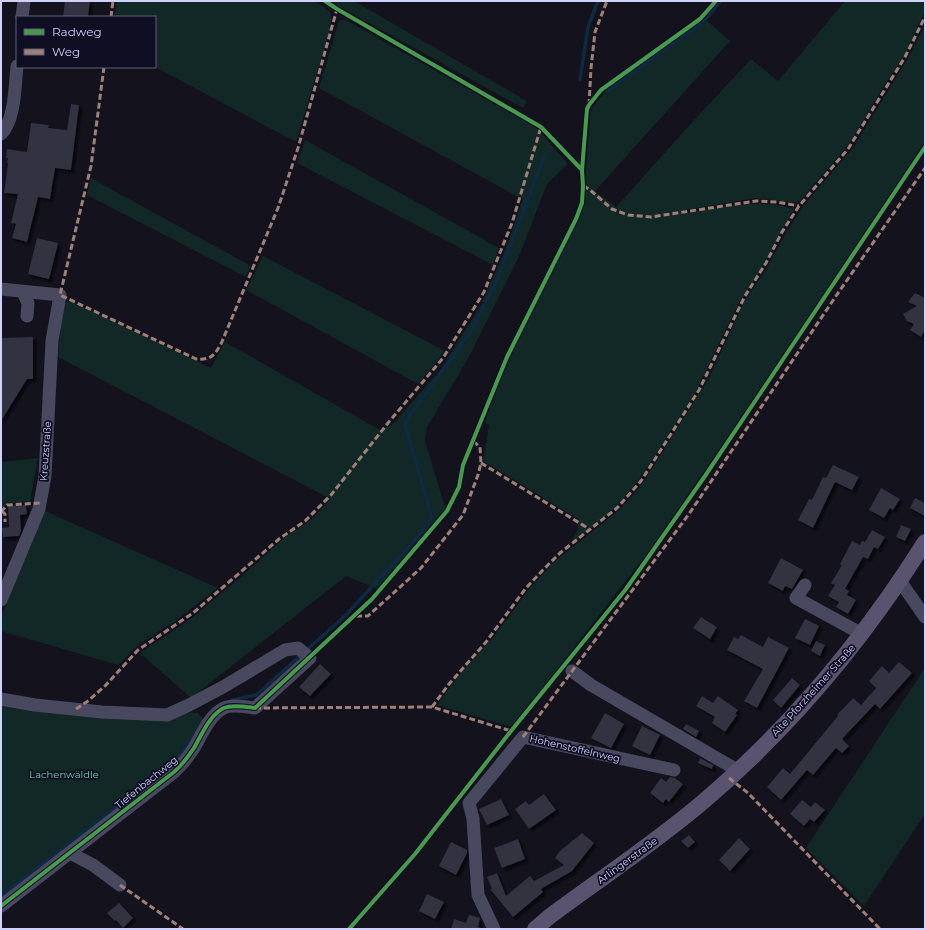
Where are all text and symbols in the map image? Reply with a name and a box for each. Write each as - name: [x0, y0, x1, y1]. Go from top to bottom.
- legend: [16, 16, 156, 68]
- text: Radweg: [52, 24, 102, 39]
- text: Weg: [52, 44, 80, 59]
- street label: Kreuzstraße: [37, 421, 54, 481]
- street label: Alte Pforzheimer Straße: [769, 642, 858, 739]
- street label: Hohenstoffelnweg: [528, 732, 621, 765]
- street label: Tiefenbachweg: [112, 753, 180, 812]
- park label: Lachenwäldle: [29, 768, 99, 781]
- street label: Arlingerstraße: [595, 834, 660, 887]

